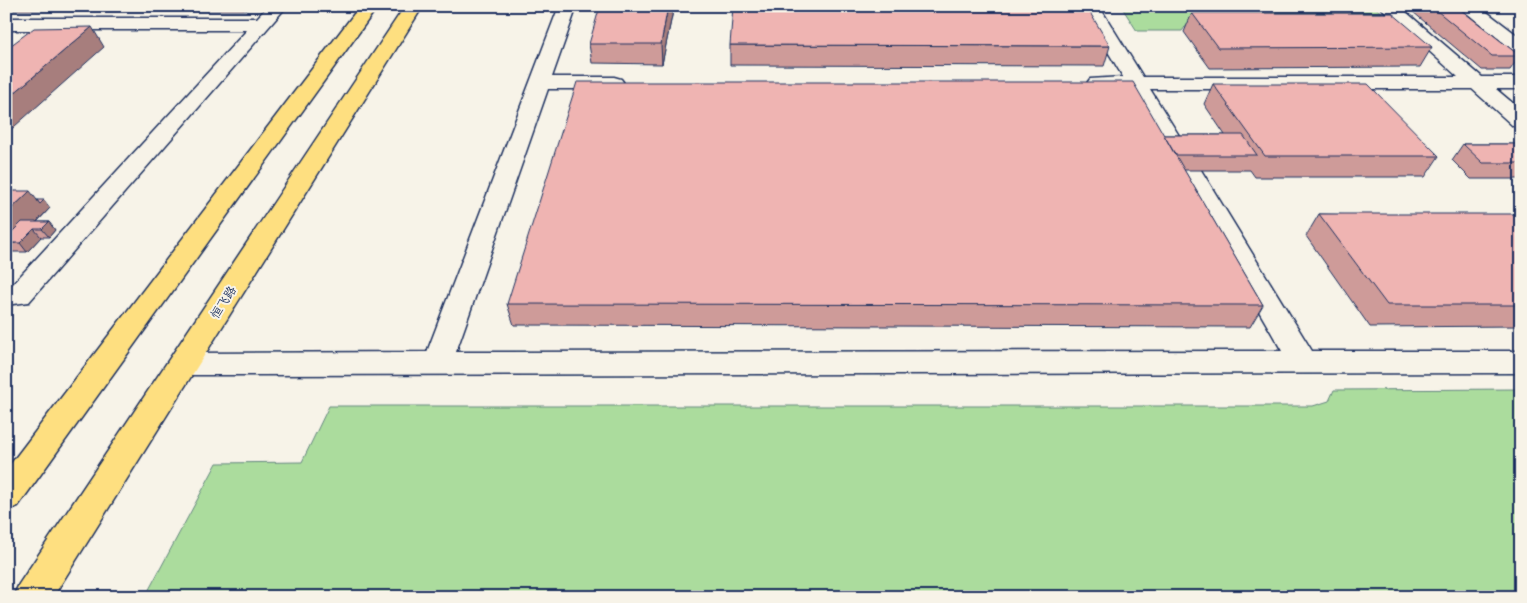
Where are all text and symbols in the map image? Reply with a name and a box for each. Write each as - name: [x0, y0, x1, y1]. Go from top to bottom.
- street label: 恒飞路: [207, 283, 239, 321]

